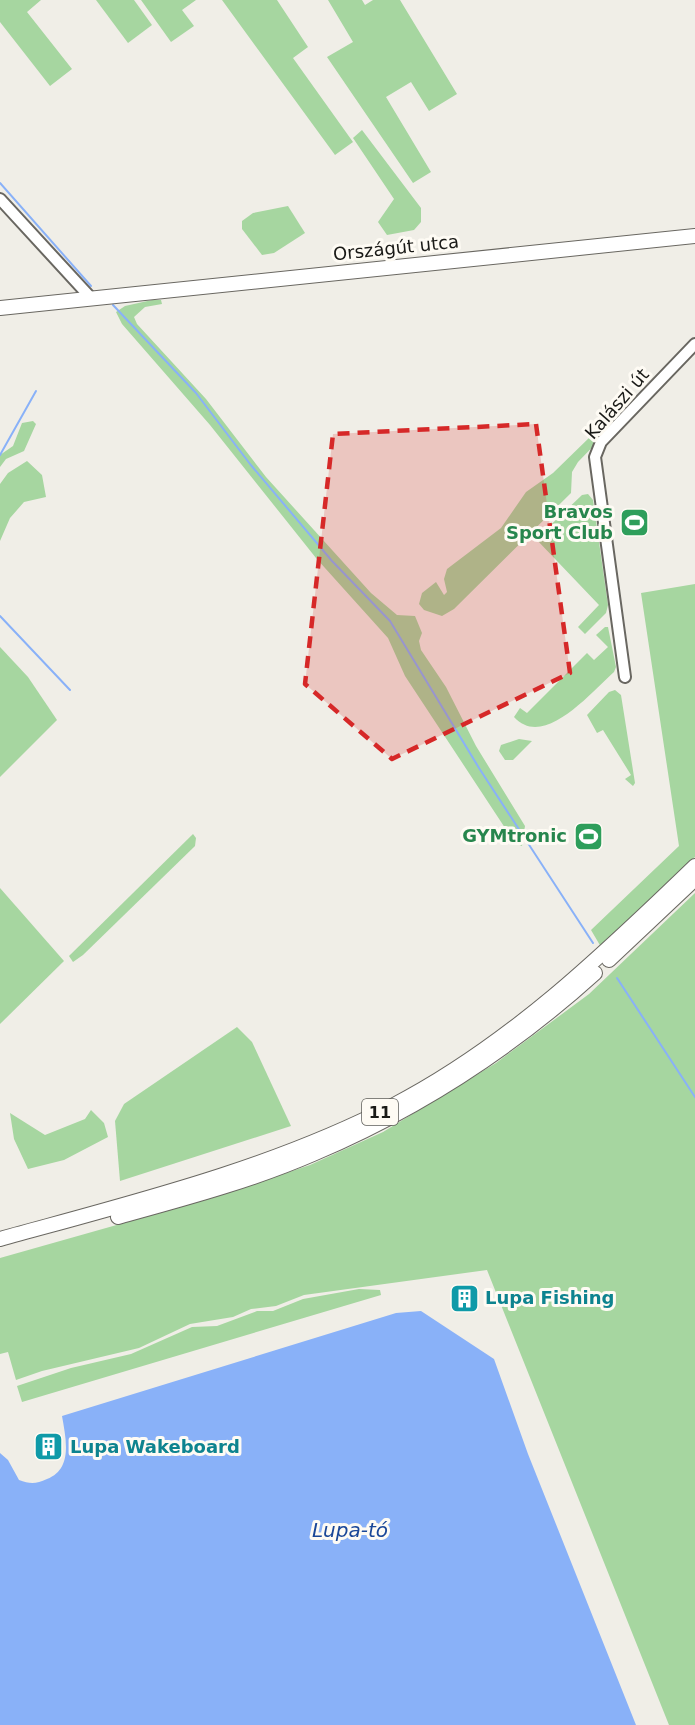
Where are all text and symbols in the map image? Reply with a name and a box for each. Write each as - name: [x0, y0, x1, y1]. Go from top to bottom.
- street label: Országút utca: [332, 230, 460, 265]
- street label: Kalászi út: [580, 364, 653, 443]
- place label: Bravos Sport Club: [506, 501, 613, 543]
- sports icon: Bravos Sport Club: [618, 506, 650, 538]
- sports icon: GYMtronic: [572, 820, 604, 852]
- place label: GYMtronic: [462, 825, 567, 846]
- road number: 11: [362, 1099, 398, 1125]
- building icon: Lupa Fishing: [448, 1282, 480, 1314]
- place label: Lupa Fishing: [485, 1287, 614, 1308]
- building icon: Lupa Wakeboard: [33, 1431, 65, 1463]
- place label: Lupa Wakeboard: [70, 1436, 240, 1457]
- water label: Lupa-tó: [312, 1518, 388, 1542]

